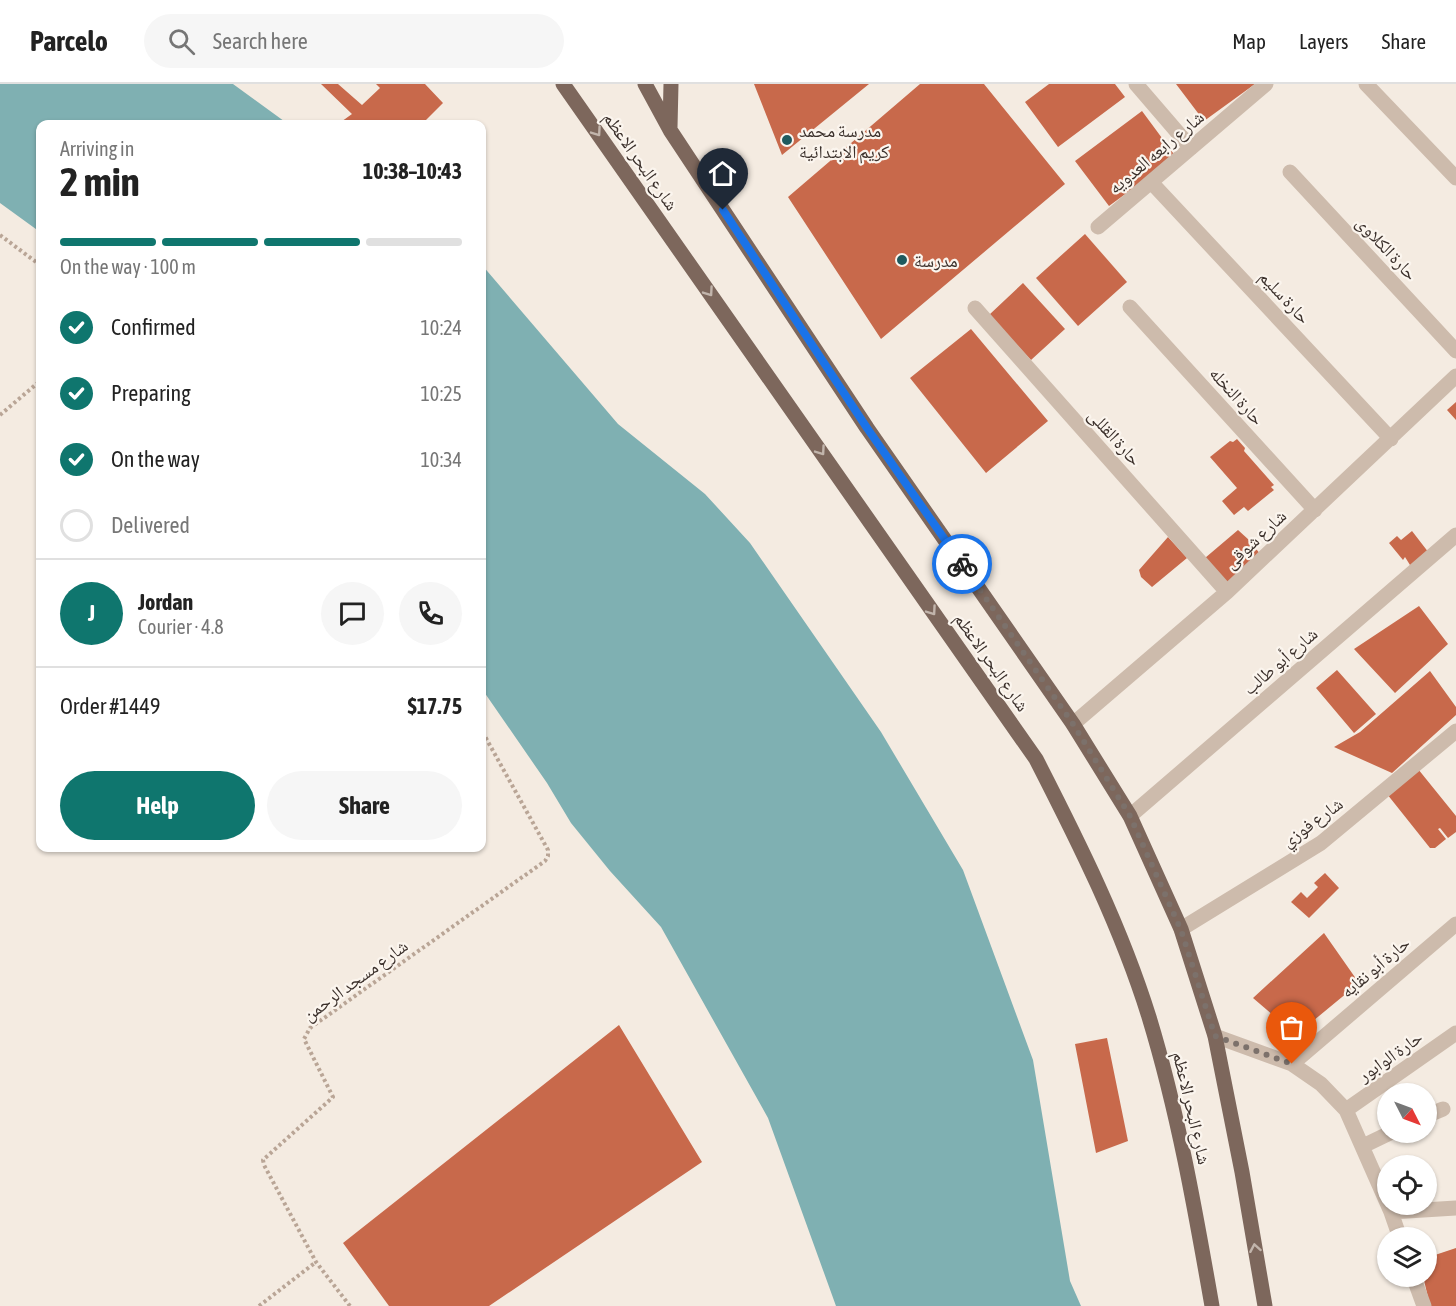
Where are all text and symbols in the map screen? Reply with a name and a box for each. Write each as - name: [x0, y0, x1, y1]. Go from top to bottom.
- search box: [144, 14, 564, 68]
- text: Parcelo: [30, 25, 108, 57]
- icon: search: [165, 25, 198, 58]
- text: Search here: [213, 28, 308, 54]
- text: Map: [1232, 29, 1266, 53]
- text: Layers: [1299, 29, 1349, 53]
- text: Share: [1382, 29, 1426, 53]
- street label: شارع رابعه العدويه: [1104, 106, 1208, 199]
- street label: شارع البحر الاعظم: [598, 108, 683, 215]
- place label: مدرسة محمد كريم الابتدائية: [799, 120, 890, 164]
- one-way arrow: [590, 125, 601, 136]
- marker: مدرسة محمد كريم الابتدائية: [780, 133, 794, 147]
- text: Arriving in: [60, 137, 134, 160]
- pin: [697, 148, 748, 210]
- icon: home: [706, 157, 739, 190]
- text: 10:38–10:43: [363, 158, 462, 184]
- text: 2 min: [60, 160, 140, 204]
- street label: حارة الكلاوى: [1351, 212, 1422, 285]
- place label: مدرسة: [914, 250, 958, 271]
- marker: مدرسة: [895, 253, 909, 267]
- text: On the way · 100 m: [60, 255, 196, 278]
- street label: حارة سليم: [1254, 266, 1315, 329]
- one-way arrow: [701, 285, 712, 296]
- icon: check: [60, 311, 93, 344]
- text: Confirmed: [111, 314, 196, 340]
- text: 10:24: [420, 316, 462, 339]
- street label: حارة النخله: [1206, 363, 1268, 429]
- icon: check: [60, 377, 93, 410]
- text: Preparing: [111, 380, 191, 406]
- text: 10:25: [420, 382, 462, 405]
- street label: حارة القللى: [1083, 404, 1146, 470]
- icon: check: [60, 443, 93, 476]
- one-way arrow: [813, 445, 824, 456]
- text: On the way: [111, 446, 200, 472]
- text: 10:34: [420, 448, 462, 471]
- street label: شارع شوقى: [1220, 505, 1291, 574]
- text: Delivered: [111, 512, 190, 538]
- courier: [932, 534, 992, 594]
- icon: bike: [946, 548, 979, 581]
- button: chat: [321, 582, 384, 645]
- button: phone: [399, 582, 462, 645]
- text: Jordan: [138, 589, 193, 615]
- text: J: [88, 600, 95, 626]
- one-way arrow: [925, 604, 936, 615]
- street label: شارع البحر الاعظم: [949, 609, 1034, 716]
- text: Courier · 4.8: [138, 615, 224, 638]
- street label: شارع أبو طالب: [1238, 623, 1322, 700]
- text: Order #1449: [60, 693, 160, 719]
- text: $17.75: [407, 693, 462, 719]
- button: Help: [60, 771, 255, 840]
- button: Share: [267, 771, 462, 840]
- street label: شارع فوزي: [1277, 793, 1349, 855]
- street label: حارة أبو نقايه: [1336, 932, 1414, 1002]
- street label: شارع مسجد الرحمن: [298, 935, 412, 1026]
- pin: [1266, 1002, 1317, 1064]
- icon: bag: [1275, 1011, 1308, 1044]
- street label: حارة الوابور: [1353, 1026, 1427, 1087]
- street label: شارع البحر الاعظم: [1167, 1049, 1215, 1167]
- north arrow: [1377, 1083, 1437, 1143]
- map controls: [1377, 1083, 1437, 1287]
- button: locate: [1377, 1155, 1437, 1215]
- button: layers: [1377, 1227, 1437, 1287]
- one-way arrow: [1249, 1244, 1262, 1254]

